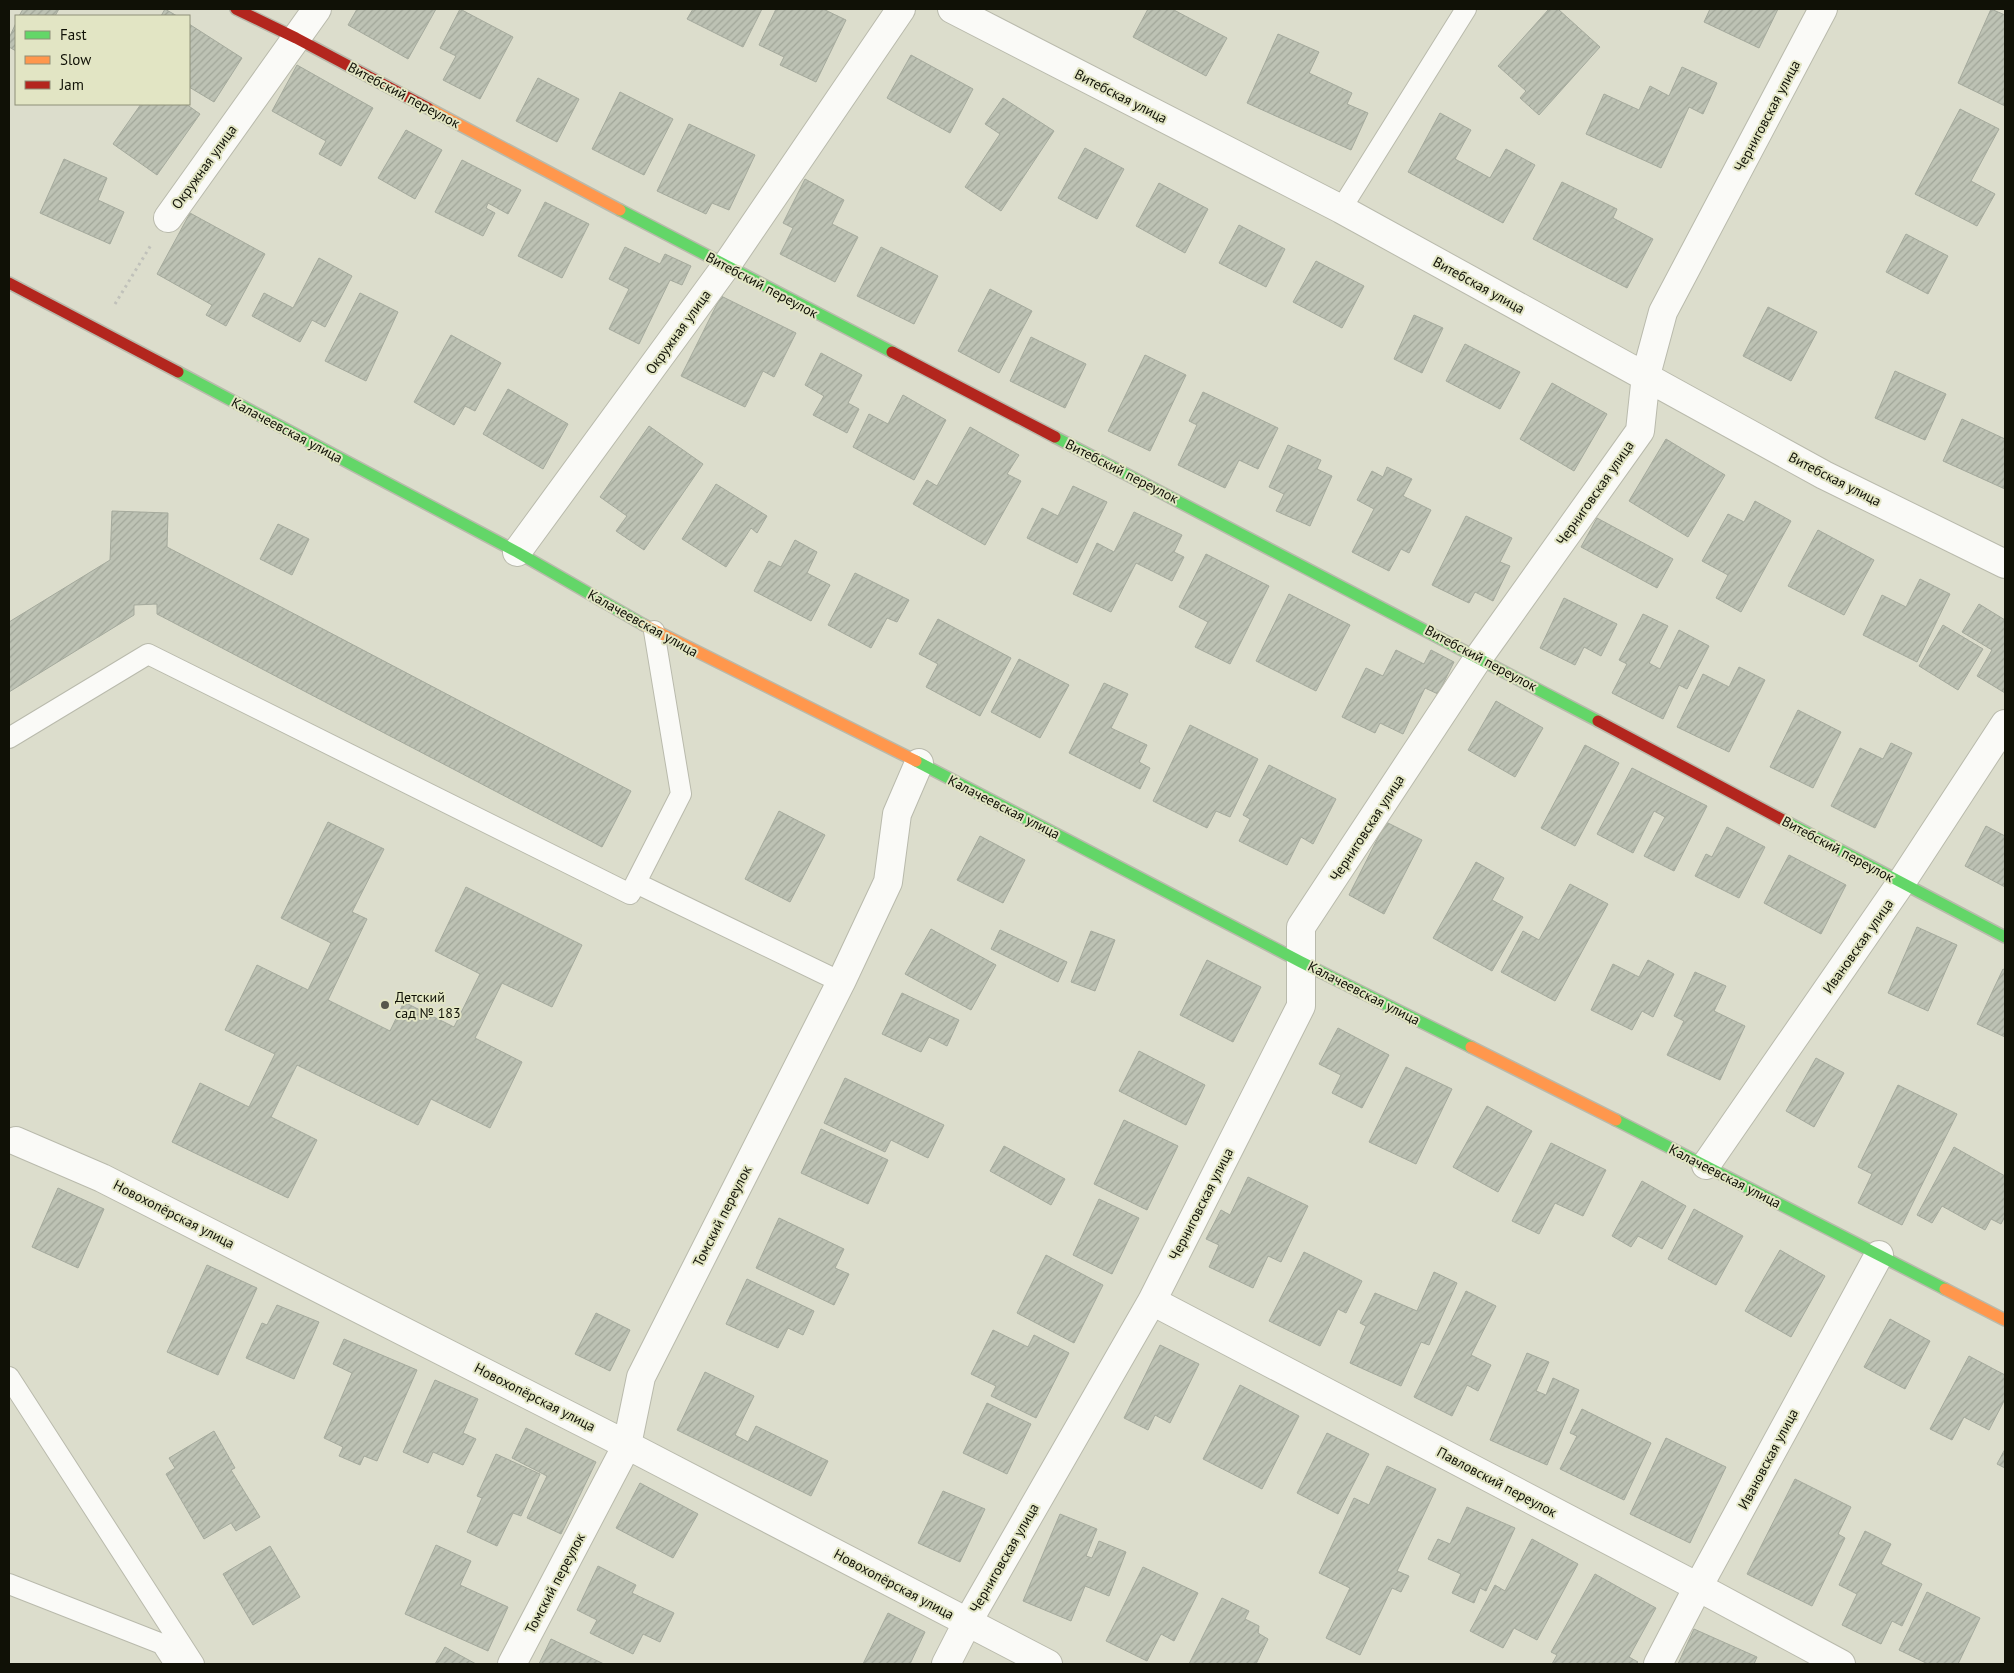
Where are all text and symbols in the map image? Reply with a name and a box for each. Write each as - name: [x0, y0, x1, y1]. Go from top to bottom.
- legend: [15, 15, 190, 105]
- text: Fast: [60, 25, 87, 44]
- text: Slow: [60, 50, 91, 69]
- street label: Черниговская улица: [1730, 57, 1804, 175]
- street label: Витебский переулок: [345, 58, 463, 132]
- street label: Витебская улица: [1072, 65, 1170, 127]
- text: Jam: [59, 75, 84, 94]
- street label: Окружная улица: [167, 121, 241, 213]
- street label: Витебский переулок: [703, 248, 821, 322]
- street label: Витебская улица: [1430, 252, 1528, 318]
- street label: Окружная улица: [641, 286, 715, 378]
- street label: Калачеевская улица: [228, 393, 346, 467]
- street label: Витебский переулок: [1062, 435, 1182, 507]
- street label: Черниговская улица: [1552, 437, 1638, 549]
- street label: Витебская улица: [1786, 448, 1884, 510]
- street label: Калачеевская улица: [585, 585, 701, 661]
- street label: Витебский переулок: [1422, 621, 1540, 695]
- street label: Калачеевская улица: [945, 771, 1063, 843]
- street label: Черниговская улица: [1326, 771, 1408, 885]
- street label: Витебский переулок: [1779, 812, 1897, 886]
- street label: Ивановская улица: [1819, 895, 1897, 997]
- street label: Калачеевская улица: [1305, 957, 1423, 1029]
- place label: Детский сад № 183: [395, 988, 461, 1022]
- marker: Детский сад № 183: [379, 999, 391, 1011]
- street label: Калачеевская улица: [1666, 1140, 1784, 1212]
- street label: Черниговская улица: [1165, 1145, 1237, 1263]
- street label: Томский переулок: [689, 1162, 755, 1270]
- street label: Новохопёрская улица: [110, 1176, 238, 1252]
- street label: Новохопёрская улица: [471, 1359, 599, 1435]
- street label: Ивановская улица: [1734, 1406, 1802, 1512]
- street label: Павловский переулок: [1434, 1443, 1560, 1521]
- street label: Черниговская улица: [965, 1500, 1043, 1616]
- street label: Томский переулок: [521, 1529, 589, 1636]
- street label: Новохопёрская улица: [831, 1545, 957, 1623]

